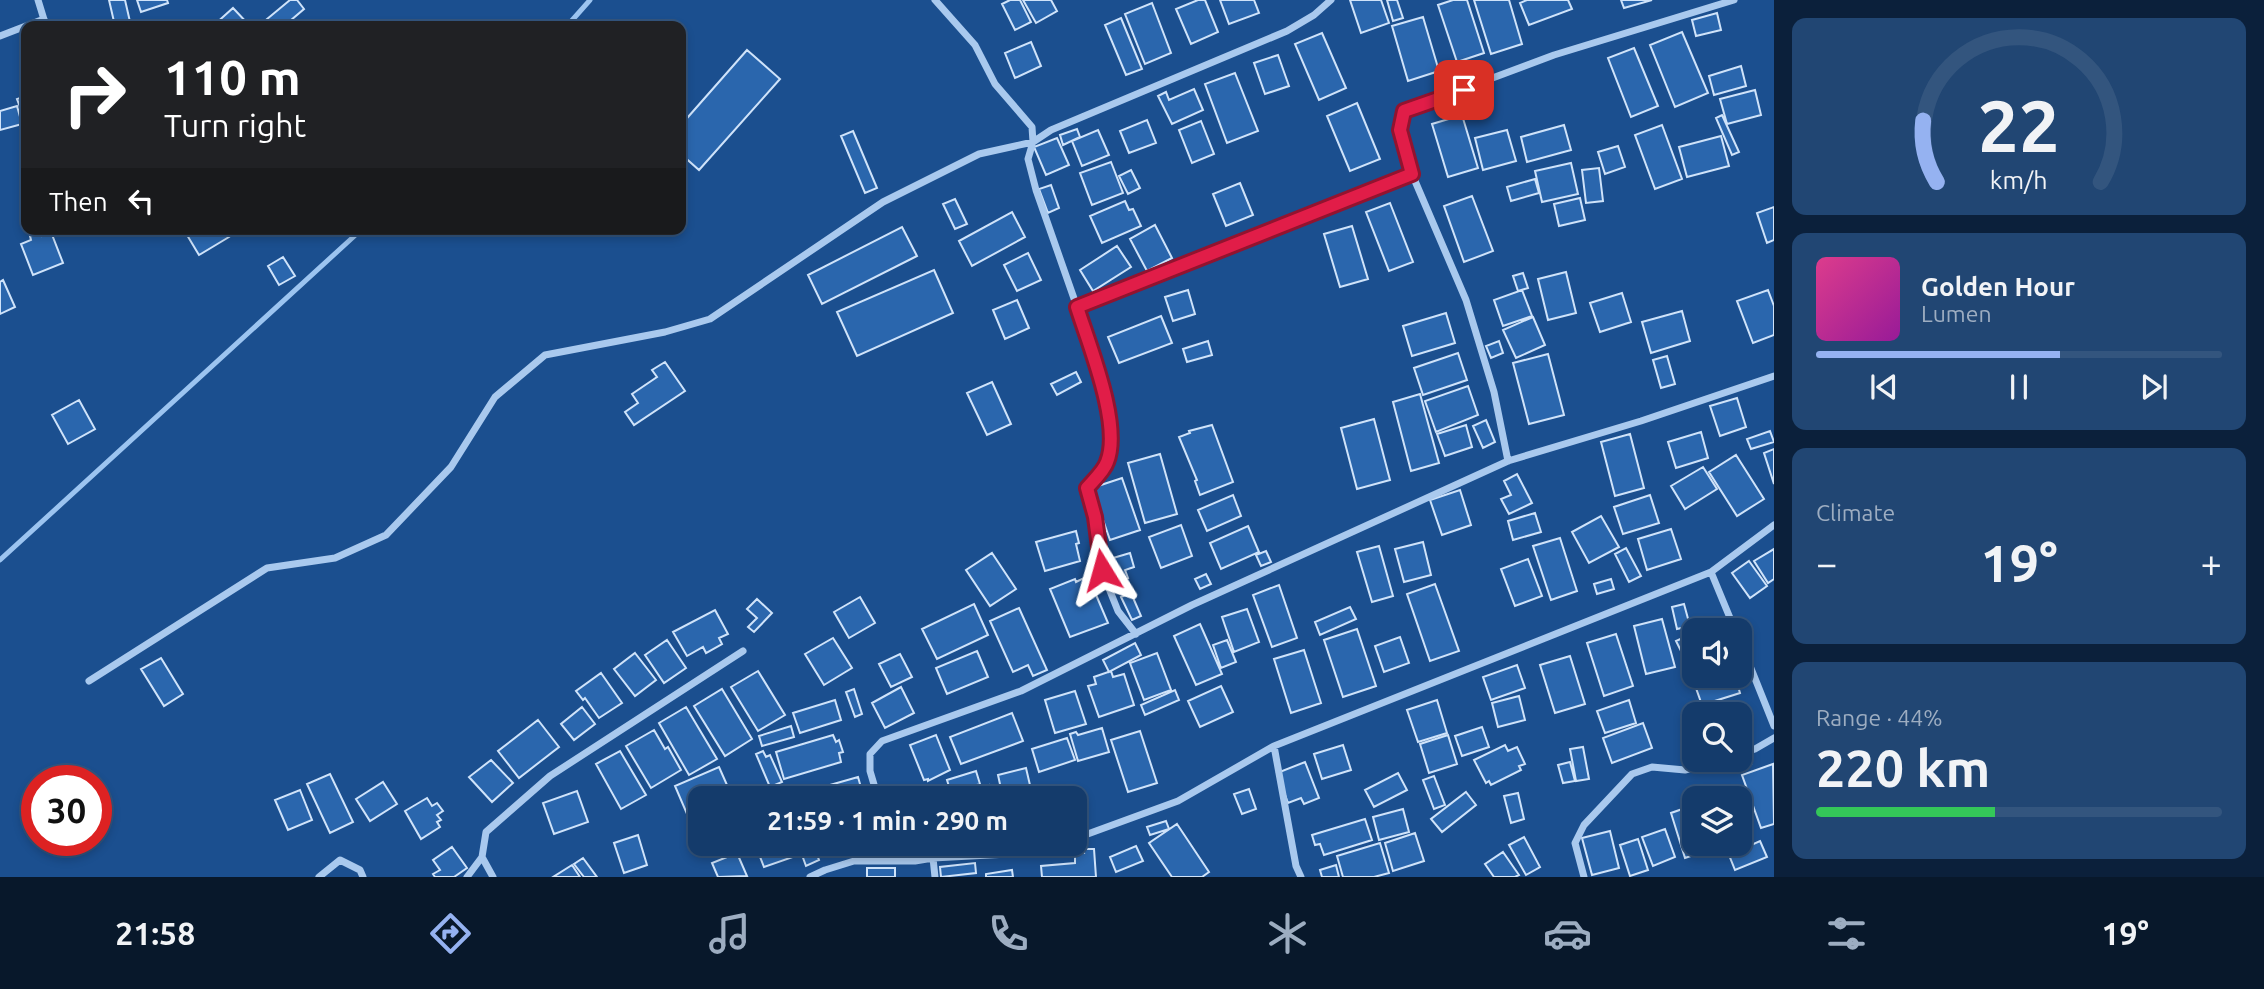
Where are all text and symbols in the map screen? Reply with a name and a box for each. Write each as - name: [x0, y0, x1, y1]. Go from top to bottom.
- icon: right: [49, 49, 140, 140]
- text: 110 m: [164, 49, 301, 104]
- pin: [1434, 60, 1494, 120]
- icon: arrive: [1445, 71, 1483, 109]
- text: 22: [1978, 85, 2060, 167]
- text: Turn right: [164, 107, 306, 143]
- text: km/h: [1990, 166, 2048, 194]
- icon: left: [122, 182, 160, 220]
- text: Then: [49, 187, 108, 216]
- text: Golden Hour: [1921, 272, 2075, 301]
- text: Lumen: [1921, 301, 1992, 326]
- icon: previous: [1865, 368, 1903, 406]
- icon: pause: [2000, 368, 2038, 406]
- icon: next: [2135, 368, 2173, 406]
- text: Climate: [1816, 500, 1895, 525]
- position arrow: [1065, 533, 1139, 607]
- text: 19°: [1980, 534, 2058, 592]
- text: −: [1816, 542, 1837, 584]
- text: +: [2201, 542, 2222, 584]
- map controls: [1682, 618, 1752, 856]
- button: sound: [1682, 618, 1752, 688]
- button: search: [1682, 702, 1752, 772]
- text: Range · 44%: [1816, 705, 1943, 730]
- text: 220 km: [1816, 739, 1990, 797]
- speed limit sign: 30: [21, 765, 112, 856]
- button: layers: [1682, 786, 1752, 856]
- text: 21:59 · 1 min · 290 m: [767, 806, 1008, 835]
- icon: directions: [426, 909, 475, 958]
- icon: music: [705, 909, 754, 958]
- icon: phone: [984, 909, 1033, 958]
- icon: climate: [1263, 909, 1312, 958]
- icon: car: [1543, 909, 1592, 958]
- icon: filters: [1822, 909, 1871, 958]
- text: 21:58: [115, 915, 195, 951]
- text: 19°: [2101, 915, 2149, 951]

